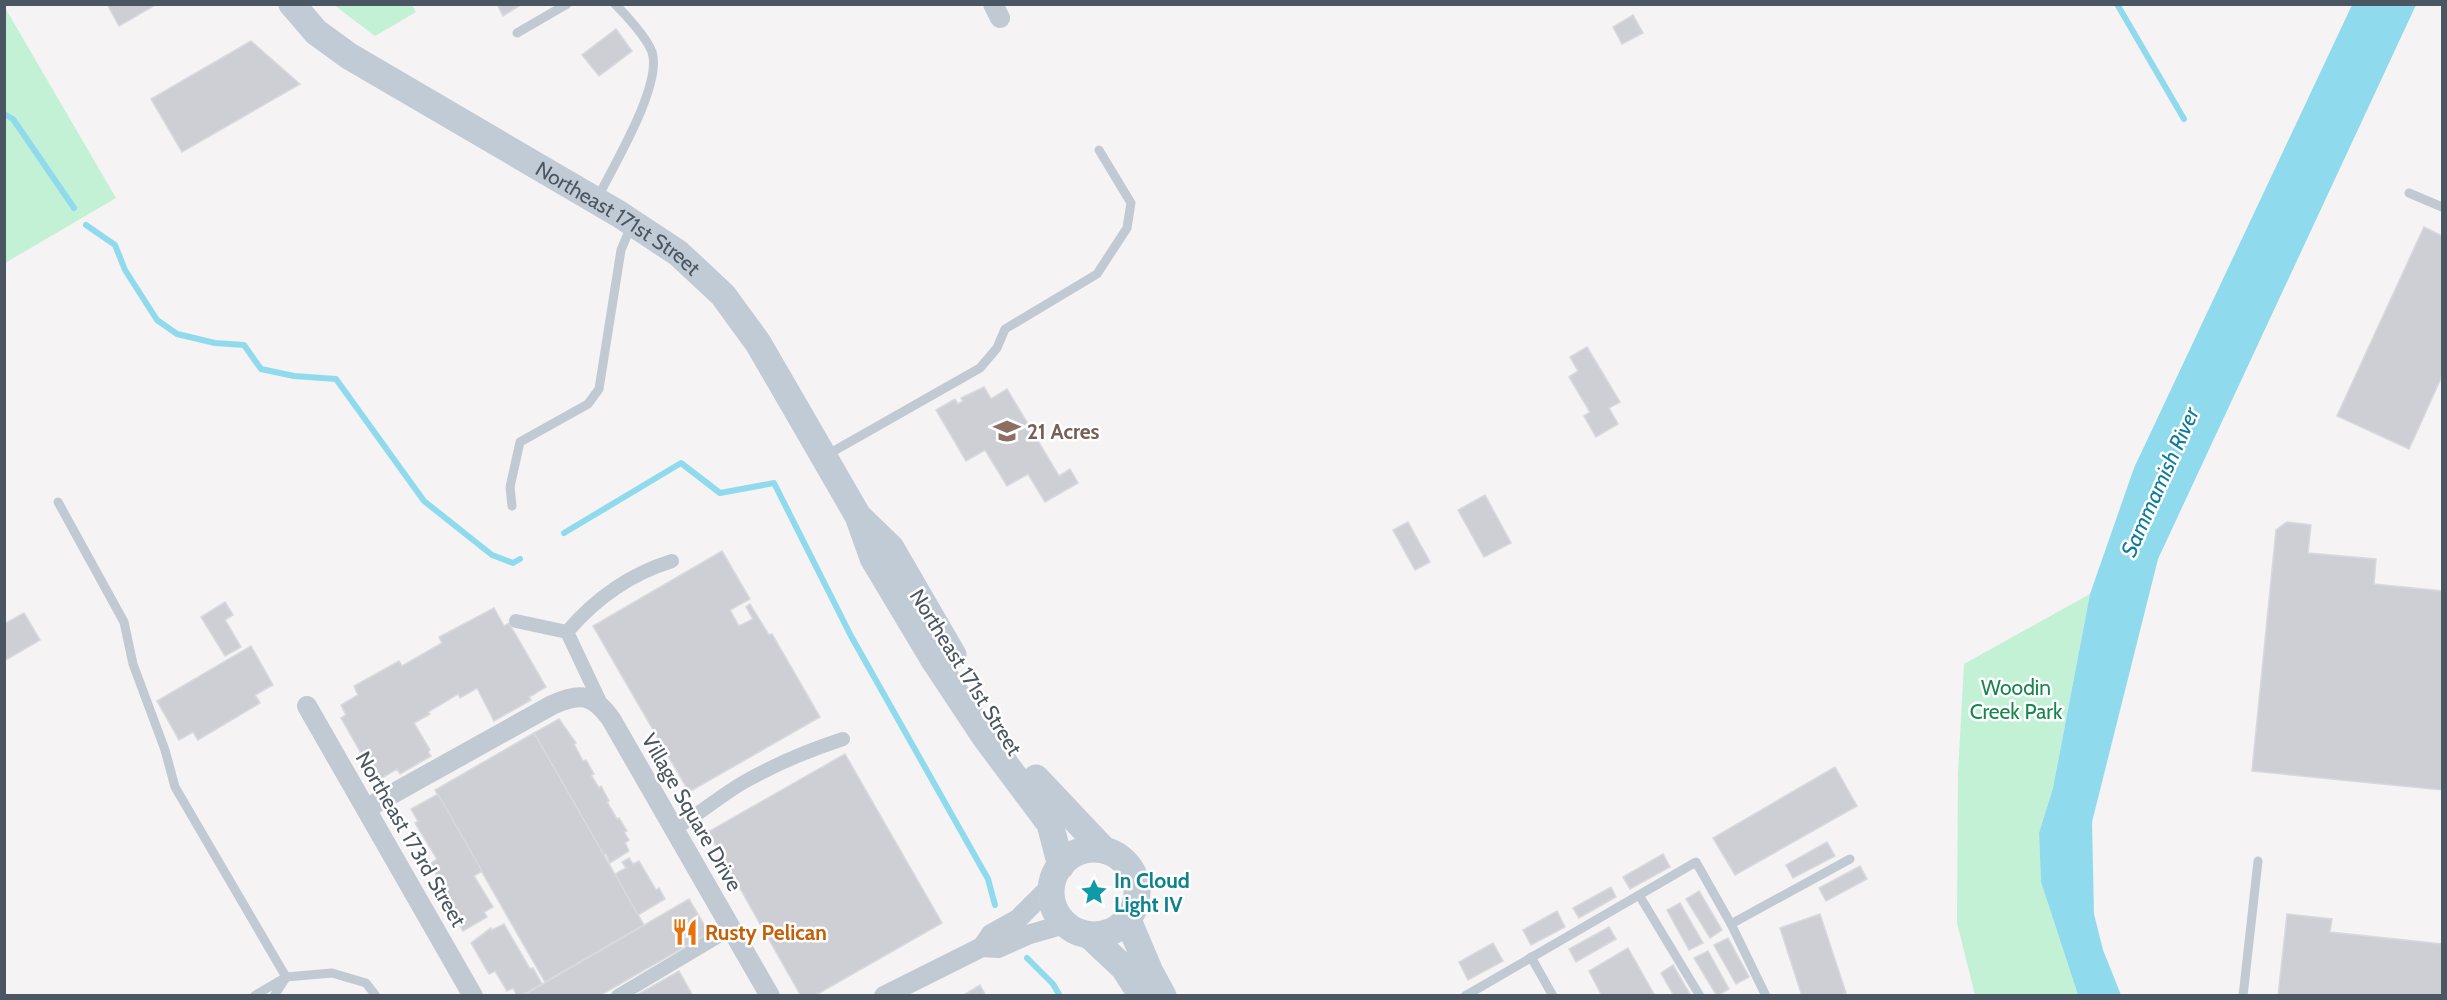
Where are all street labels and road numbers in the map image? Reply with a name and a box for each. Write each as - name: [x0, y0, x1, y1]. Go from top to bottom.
- street label: Northeast 171st Street: [531, 156, 706, 280]
- street label: Northeast 171st Street: [905, 584, 1027, 760]
- street label: Village Square Drive: [637, 729, 747, 896]
- street label: Northeast 173rd Street: [351, 747, 471, 931]

